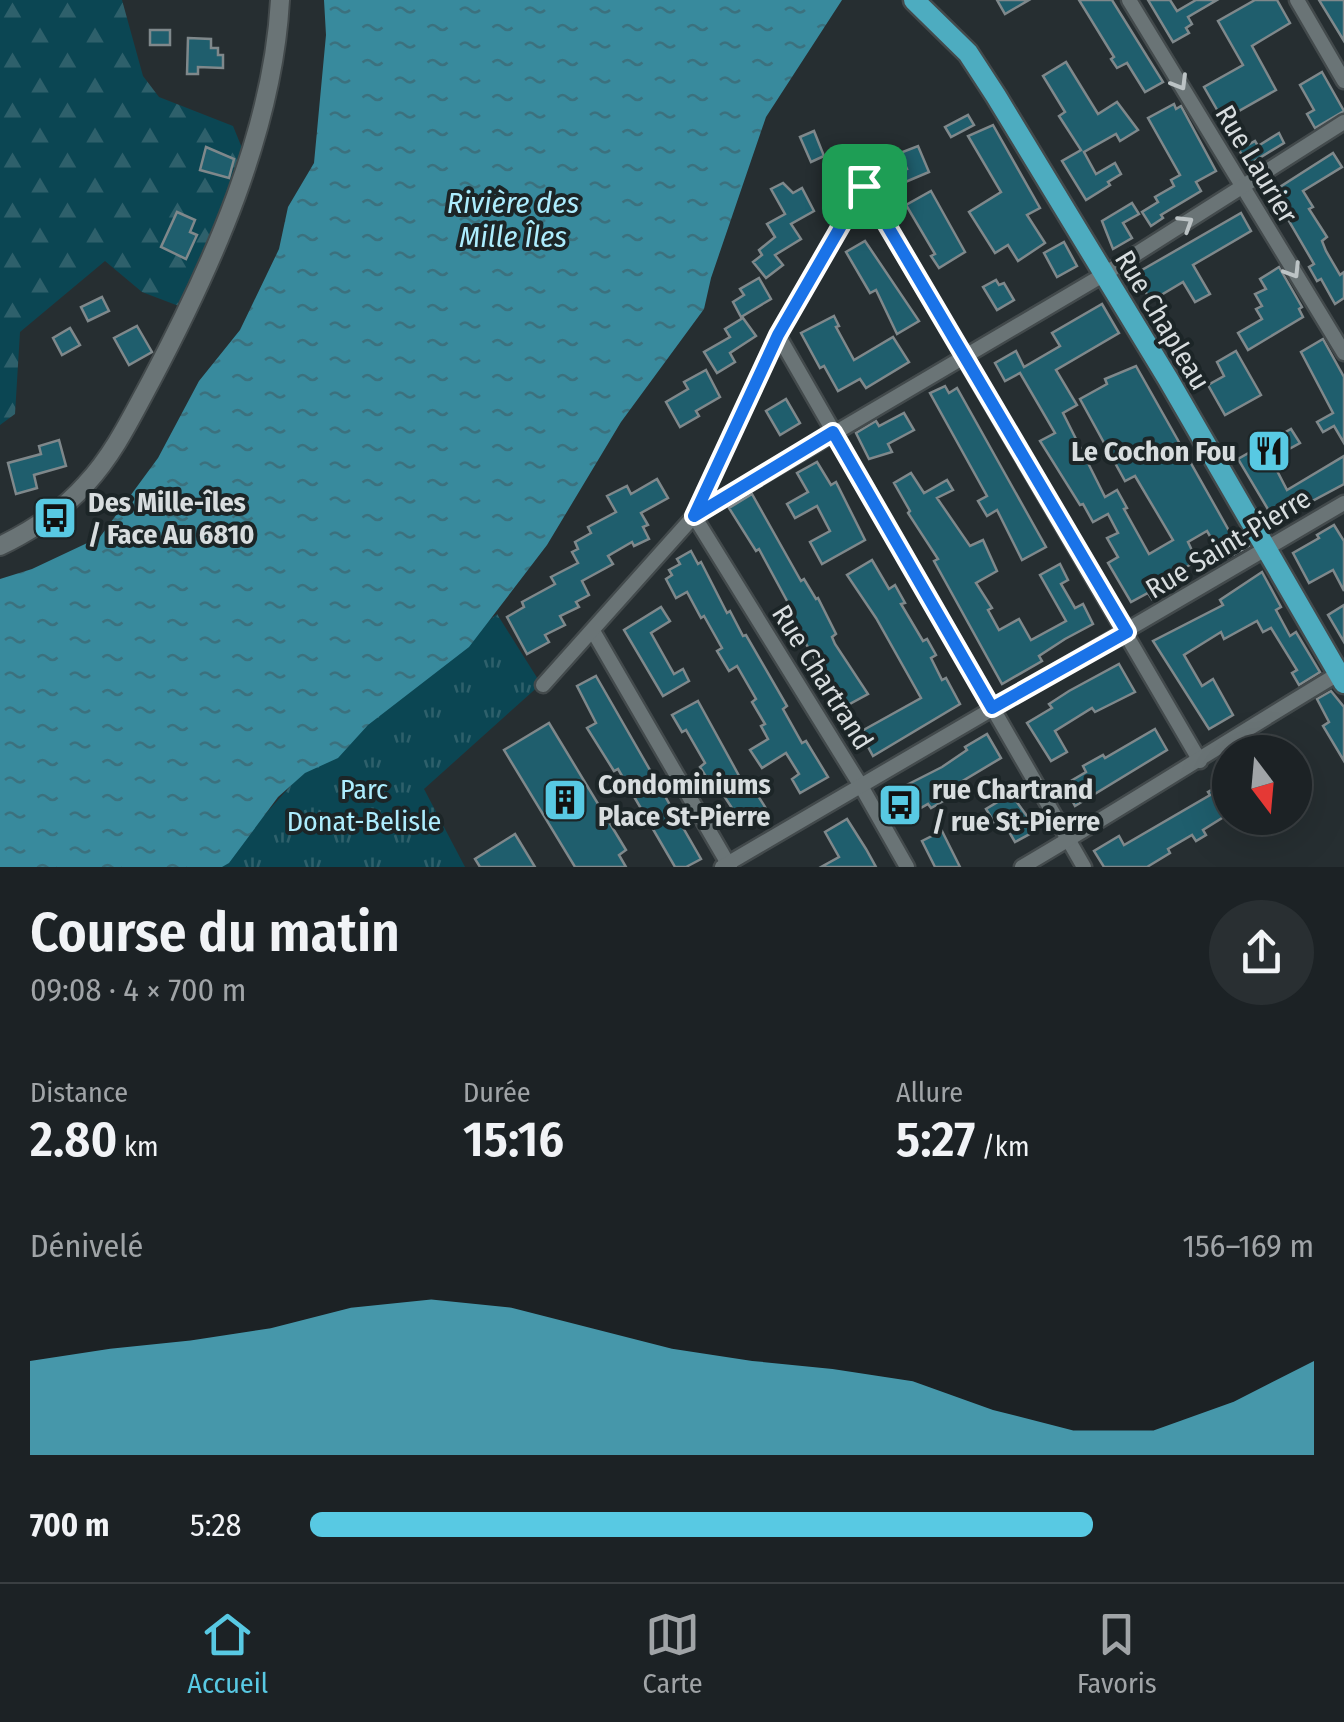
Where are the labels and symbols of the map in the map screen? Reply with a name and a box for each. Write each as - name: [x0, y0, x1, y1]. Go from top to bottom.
- one-way arrow: [1168, 72, 1187, 90]
- street label: Rue Laurier: [1209, 99, 1305, 229]
- pin: [822, 144, 907, 229]
- water label: Rivière des Mille Îles: [447, 185, 580, 255]
- one-way arrow: [1175, 217, 1193, 236]
- street label: Rue Chapleau: [1108, 245, 1217, 396]
- one-way arrow: [1281, 260, 1300, 278]
- restaurant icon: Le Cochon Fou: [1246, 428, 1292, 474]
- place label: Le Cochon Fou: [1071, 435, 1236, 468]
- street label: Rue Saint-Pierre: [1140, 481, 1317, 606]
- place label: Des Mille-îles / Face Au 6810: [88, 486, 255, 551]
- bus stop icon: Des Mille-îles / Face Au 6810: [32, 495, 78, 541]
- street label: Rue Chartrand: [765, 599, 880, 756]
- north arrow: [1212, 735, 1312, 835]
- place label: Condominiums Place St-Pierre: [598, 768, 771, 833]
- park label: Parc Donat-Belisle: [287, 773, 441, 838]
- place label: rue Chartrand / rue St-Pierre: [932, 773, 1100, 838]
- building icon: Condominiums Place St-Pierre: [542, 777, 588, 823]
- bus stop icon: rue Chartrand / rue St-Pierre: [877, 782, 923, 828]

